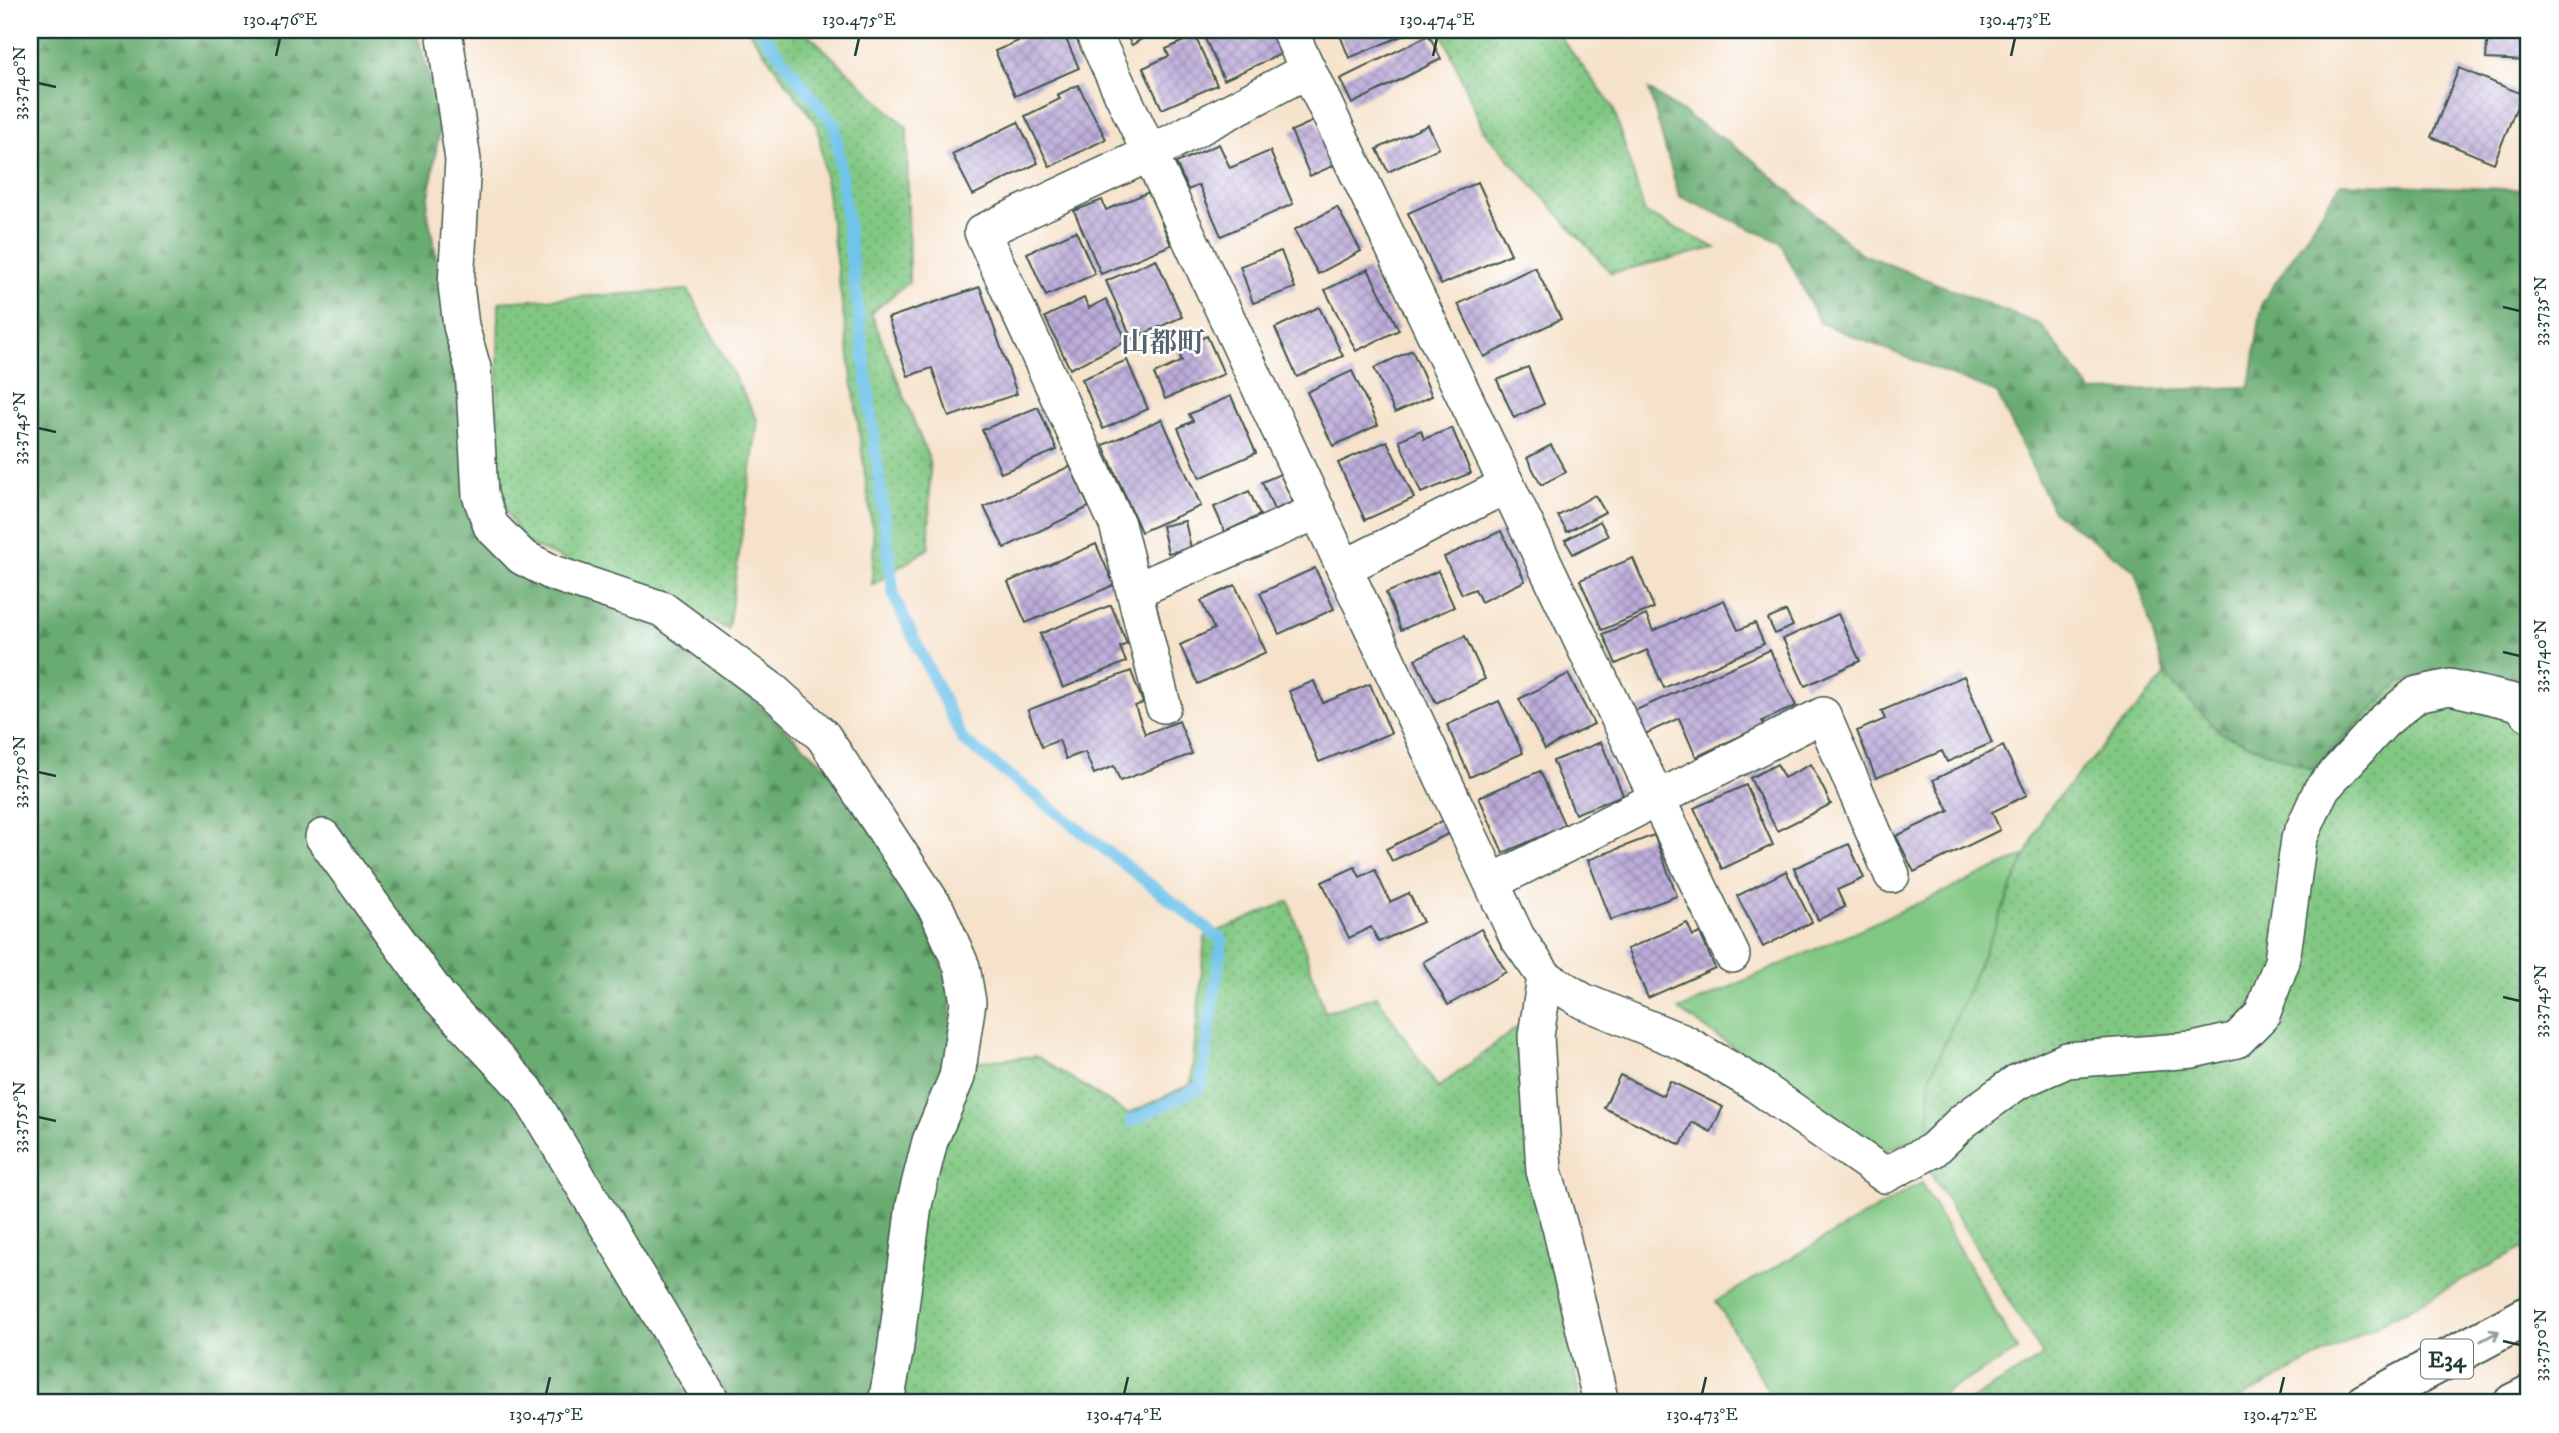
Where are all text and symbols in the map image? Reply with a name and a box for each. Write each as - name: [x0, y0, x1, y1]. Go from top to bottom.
- text: 130.476°E: [243, 9, 318, 31]
- text: 130.475°E: [822, 9, 896, 31]
- text: 130.474°E: [1399, 9, 1475, 31]
- text: 130.473°E: [1979, 9, 2051, 31]
- text: 33.3740°N: [9, 46, 31, 120]
- text: 33.3735°N: [2530, 276, 2552, 346]
- district label: 山都町: [1121, 326, 1205, 361]
- text: 33.3745°N: [9, 391, 31, 465]
- text: 33.3740°N: [2530, 619, 2552, 693]
- text: 33.3750°N: [9, 735, 31, 808]
- text: 33.3745°N: [2530, 964, 2552, 1038]
- text: 33.3755°N: [9, 1081, 31, 1153]
- text: 33.3750°N: [2530, 1308, 2552, 1381]
- one-way arrow: [2479, 1329, 2500, 1342]
- road number: E34: [2421, 1340, 2473, 1378]
- text: 130.475°E: [509, 1404, 583, 1426]
- text: 130.474°E: [1086, 1404, 1162, 1426]
- text: 130.473°E: [1666, 1404, 1738, 1426]
- text: 130.472°E: [2243, 1404, 2317, 1426]

